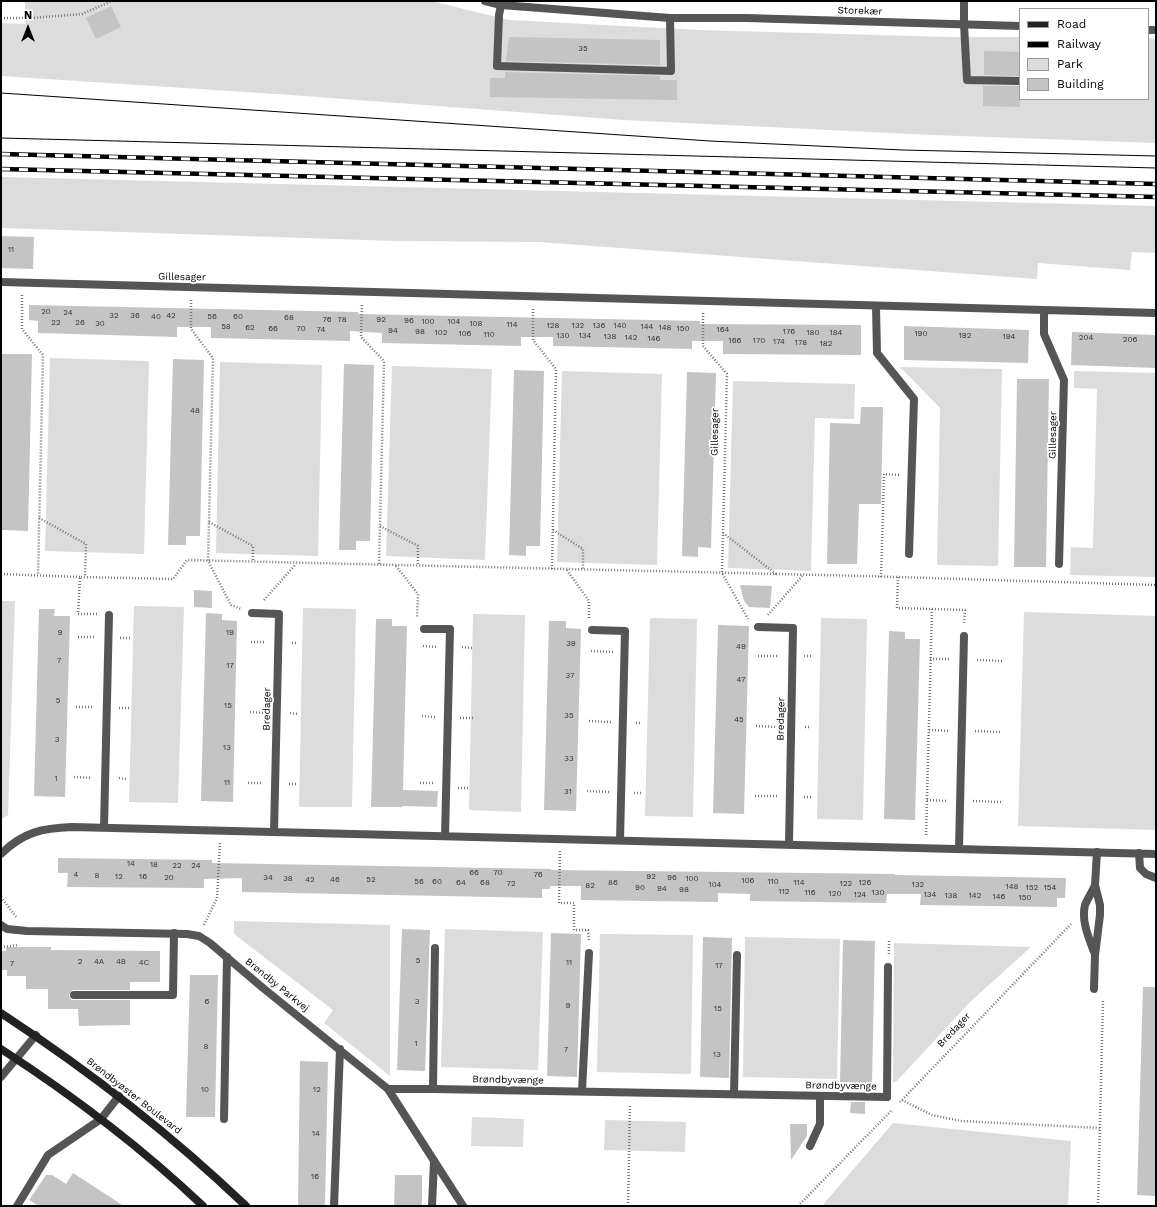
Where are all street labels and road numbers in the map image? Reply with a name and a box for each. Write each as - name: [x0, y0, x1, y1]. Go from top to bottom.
- street label: Storekær: [837, 4, 883, 18]
- street label: Gillesager: [158, 271, 206, 283]
- street label: Gillesager: [709, 408, 721, 456]
- street label: Gillesager: [1047, 411, 1059, 459]
- street label: Bredager: [261, 687, 273, 731]
- street label: Bredager: [775, 697, 787, 741]
- street label: Brøndby Parkvej: [243, 956, 311, 1014]
- street label: Bredager: [935, 1010, 973, 1050]
- street label: Brøndbyøster Boulevard: [84, 1055, 184, 1137]
- street label: Brøndbyvænge: [472, 1073, 544, 1087]
- street label: Brøndbyvænge: [805, 1079, 877, 1093]

